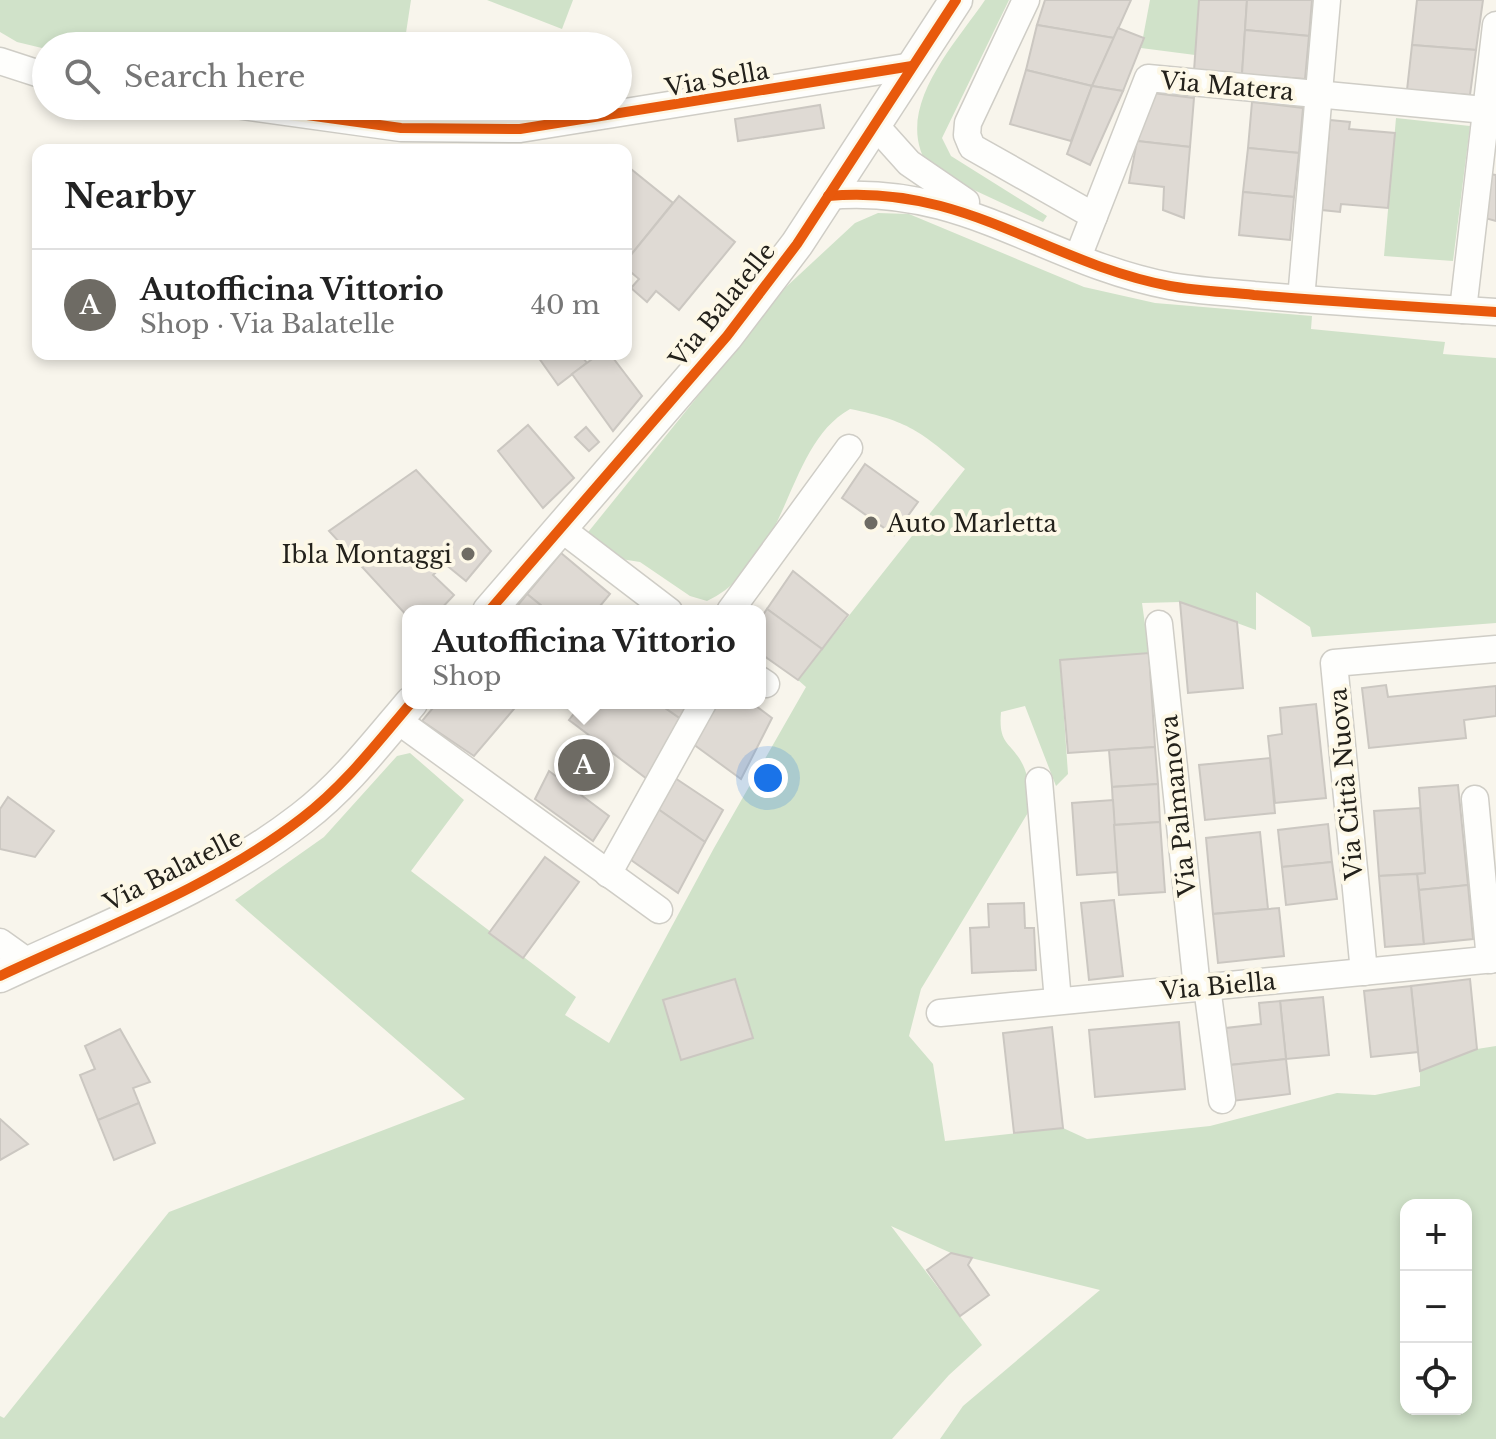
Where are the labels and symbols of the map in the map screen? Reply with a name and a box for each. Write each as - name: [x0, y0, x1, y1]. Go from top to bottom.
- street label: Via Sella: [662, 55, 772, 103]
- street label: Via Matera: [1158, 66, 1296, 106]
- street label: Via Balatelle: [662, 237, 781, 374]
- place label: Auto Marletta: [886, 509, 1058, 538]
- marker: Auto Marletta: [862, 514, 880, 532]
- place label: Ibla Montaggi: [282, 540, 452, 569]
- marker: Ibla Montaggi: [459, 545, 477, 563]
- street label: Via Città Nuova: [1323, 686, 1369, 882]
- street label: Via Palmanova: [1154, 713, 1202, 899]
- pin: A: [558, 735, 610, 795]
- your location: [748, 758, 788, 798]
- street label: Via Balatelle: [98, 823, 247, 918]
- street label: Via Biella: [1158, 966, 1278, 1006]

